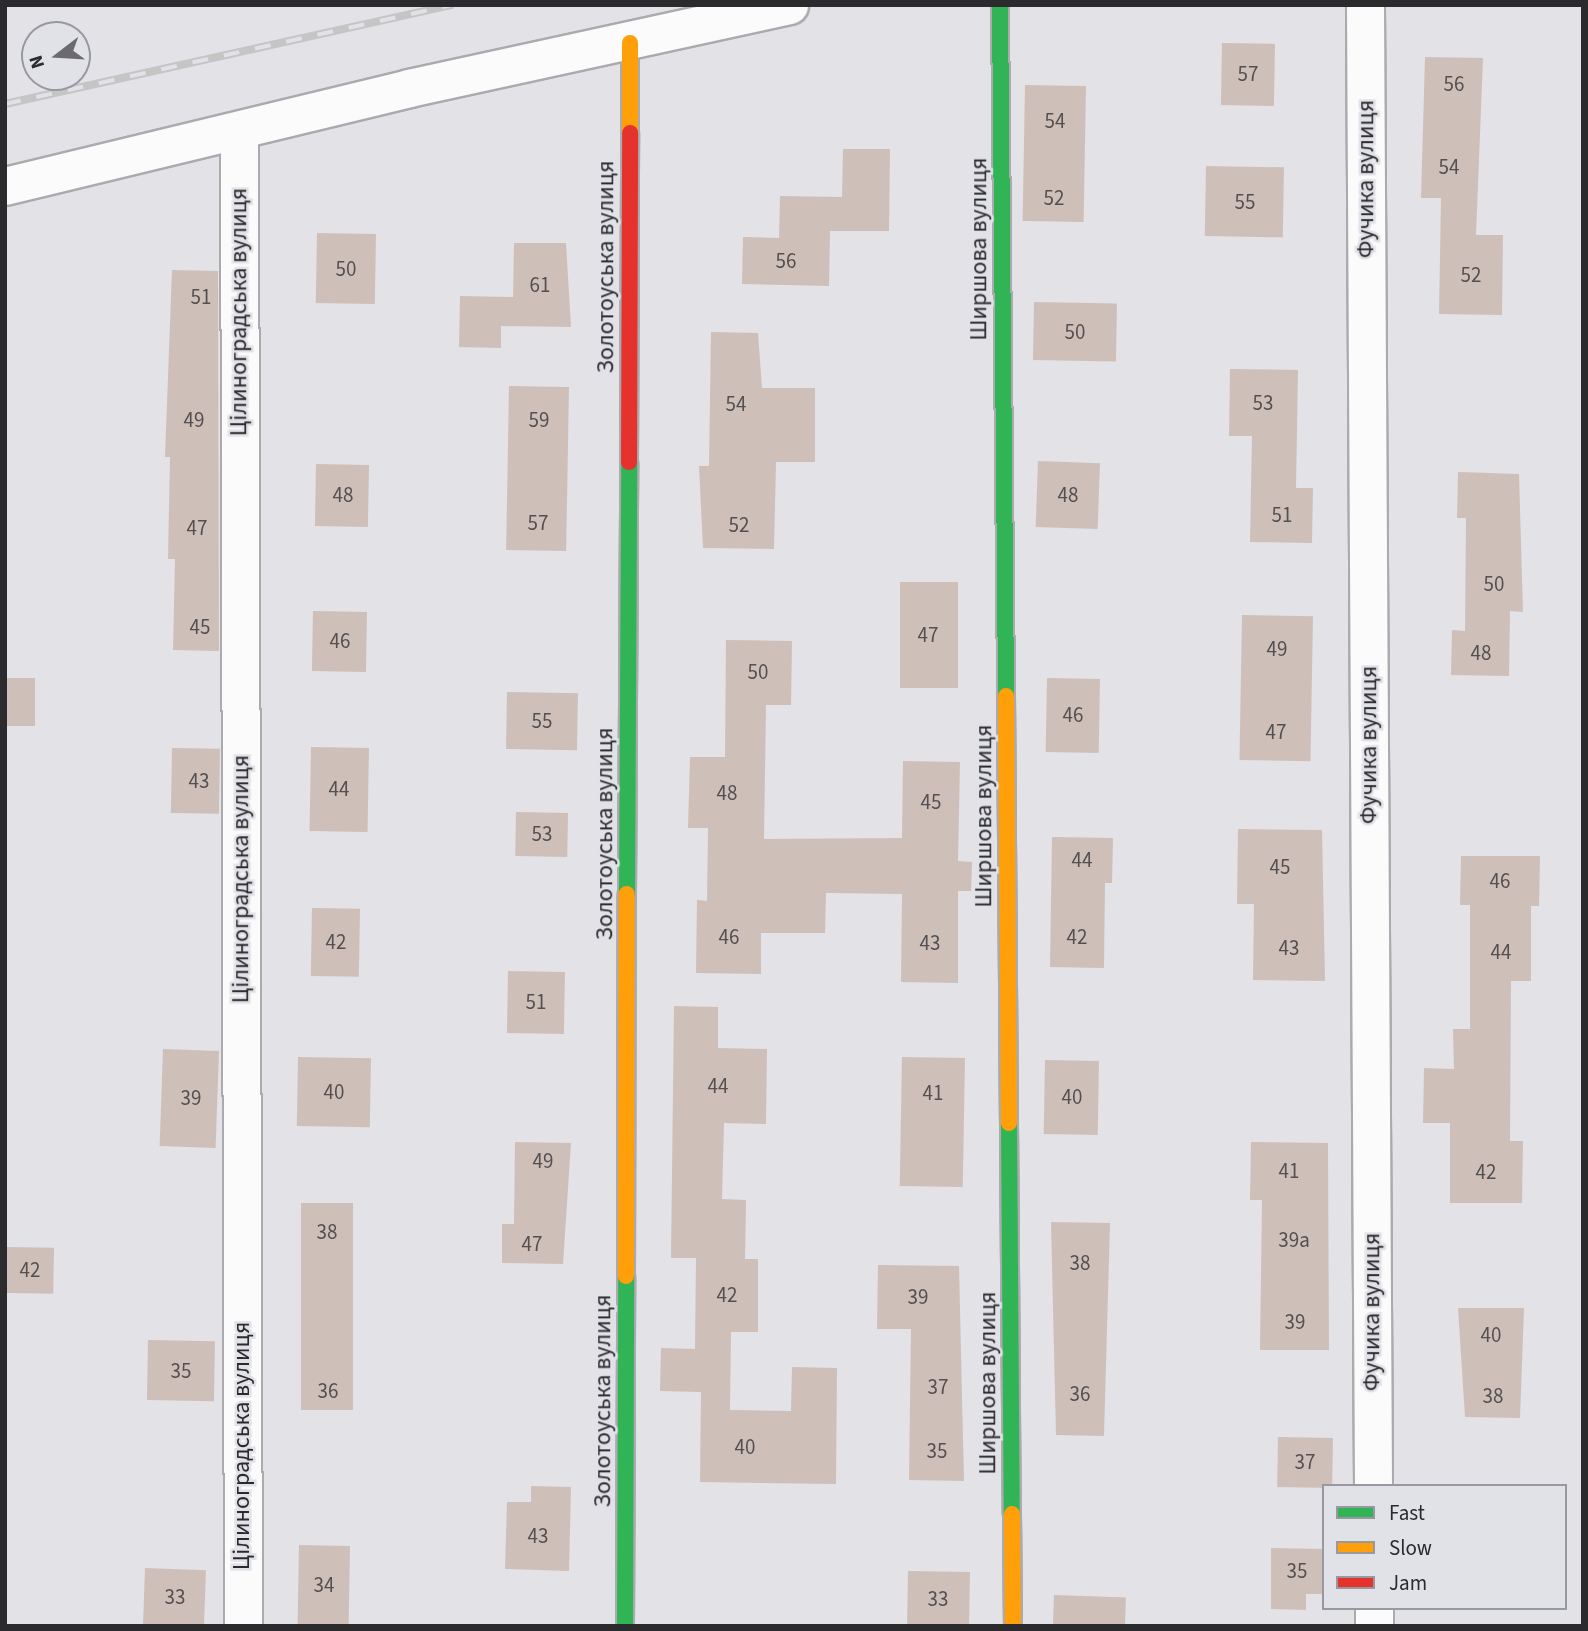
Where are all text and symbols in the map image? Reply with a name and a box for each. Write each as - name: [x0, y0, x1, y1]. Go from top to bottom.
- north arrow: [21, 21, 91, 91]
- text: N: [23, 52, 52, 72]
- house number: 57: [1238, 61, 1258, 87]
- house number: 56: [1444, 71, 1464, 97]
- street label: Фучика вулиця: [1352, 100, 1380, 258]
- house number: 54: [1045, 108, 1065, 134]
- house number: 54: [1439, 154, 1459, 180]
- street label: Ширшова вулиця: [965, 157, 993, 341]
- street label: Золотоуська вулиця: [592, 161, 620, 373]
- house number: 52: [1044, 185, 1064, 211]
- street label: Цілиноградська вулиця: [225, 188, 253, 436]
- house number: 55: [1235, 189, 1255, 215]
- house number: 56: [776, 248, 796, 274]
- house number: 50: [336, 256, 356, 282]
- house number: 52: [1461, 262, 1481, 288]
- house number: 61: [530, 272, 550, 298]
- house number: 51: [191, 284, 211, 310]
- house number: 50: [1065, 319, 1085, 345]
- house number: 53: [1253, 390, 1273, 416]
- house number: 54: [726, 391, 746, 417]
- house number: 49: [184, 407, 204, 433]
- house number: 59: [529, 407, 549, 433]
- house number: 48: [333, 482, 353, 508]
- house number: 48: [1058, 482, 1078, 508]
- house number: 51: [1272, 502, 1292, 528]
- house number: 57: [528, 510, 548, 536]
- house number: 52: [729, 512, 749, 538]
- house number: 47: [187, 515, 207, 541]
- house number: 50: [1484, 571, 1504, 597]
- house number: 45: [190, 614, 210, 640]
- house number: 47: [918, 622, 938, 648]
- house number: 46: [330, 628, 350, 654]
- house number: 49: [1267, 636, 1287, 662]
- house number: 48: [1471, 640, 1491, 666]
- house number: 50: [748, 659, 768, 685]
- street label: Фучика вулиця: [1355, 666, 1383, 824]
- house number: 46: [1063, 702, 1083, 728]
- house number: 55: [532, 708, 552, 734]
- house number: 47: [1266, 719, 1286, 745]
- street label: Ширшова вулиця: [970, 724, 998, 908]
- street label: Золотоуська вулиця: [591, 728, 619, 940]
- street label: Цілиноградська вулиця: [227, 755, 255, 1003]
- house number: 43: [189, 768, 209, 794]
- house number: 44: [329, 776, 349, 802]
- house number: 48: [717, 780, 737, 806]
- house number: 45: [921, 789, 941, 815]
- house number: 53: [532, 821, 552, 847]
- house number: 44: [1072, 847, 1092, 873]
- house number: 45: [1270, 854, 1290, 880]
- house number: 46: [1490, 868, 1510, 894]
- house number: 46: [719, 924, 739, 950]
- house number: 42: [1067, 924, 1087, 950]
- house number: 42: [326, 929, 346, 955]
- house number: 43: [920, 930, 940, 956]
- house number: 43: [1279, 935, 1299, 961]
- house number: 44: [1491, 939, 1511, 965]
- house number: 51: [526, 989, 546, 1015]
- house number: 44: [708, 1073, 728, 1099]
- house number: 40: [324, 1079, 344, 1105]
- house number: 41: [923, 1080, 943, 1106]
- house number: 40: [1062, 1084, 1082, 1110]
- house number: 39: [181, 1085, 201, 1111]
- house number: 49: [533, 1148, 553, 1174]
- house number: 41: [1279, 1158, 1299, 1184]
- house number: 42: [1476, 1159, 1496, 1185]
- house number: 38: [317, 1219, 337, 1245]
- house number: 39а: [1278, 1227, 1310, 1253]
- house number: 47: [522, 1231, 542, 1257]
- street label: Фучика вулиця: [1358, 1233, 1386, 1391]
- house number: 38: [1070, 1250, 1090, 1276]
- house number: 42: [20, 1257, 40, 1283]
- house number: 42: [717, 1282, 737, 1308]
- house number: 39: [908, 1284, 928, 1310]
- street label: Ширшова вулиця: [974, 1291, 1002, 1475]
- street label: Золотоуська вулиця: [589, 1295, 617, 1507]
- house number: 39: [1285, 1309, 1305, 1335]
- street label: Цілиноградська вулиця: [228, 1322, 256, 1570]
- house number: 40: [1481, 1322, 1501, 1348]
- house number: 35: [171, 1358, 191, 1384]
- house number: 37: [928, 1374, 948, 1400]
- house number: 36: [318, 1378, 338, 1404]
- house number: 36: [1070, 1381, 1090, 1407]
- house number: 38: [1483, 1383, 1503, 1409]
- house number: 40: [735, 1434, 755, 1460]
- house number: 35: [927, 1438, 947, 1464]
- house number: 37: [1295, 1449, 1315, 1475]
- legend: [1322, 1484, 1567, 1610]
- text: Fast: [1389, 1498, 1425, 1528]
- house number: 43: [528, 1523, 548, 1549]
- text: Slow: [1389, 1533, 1432, 1563]
- house number: 35: [1287, 1558, 1307, 1584]
- text: Jam: [1389, 1568, 1427, 1598]
- house number: 34: [314, 1572, 334, 1598]
- house number: 33: [165, 1584, 185, 1610]
- house number: 33: [928, 1586, 948, 1612]

